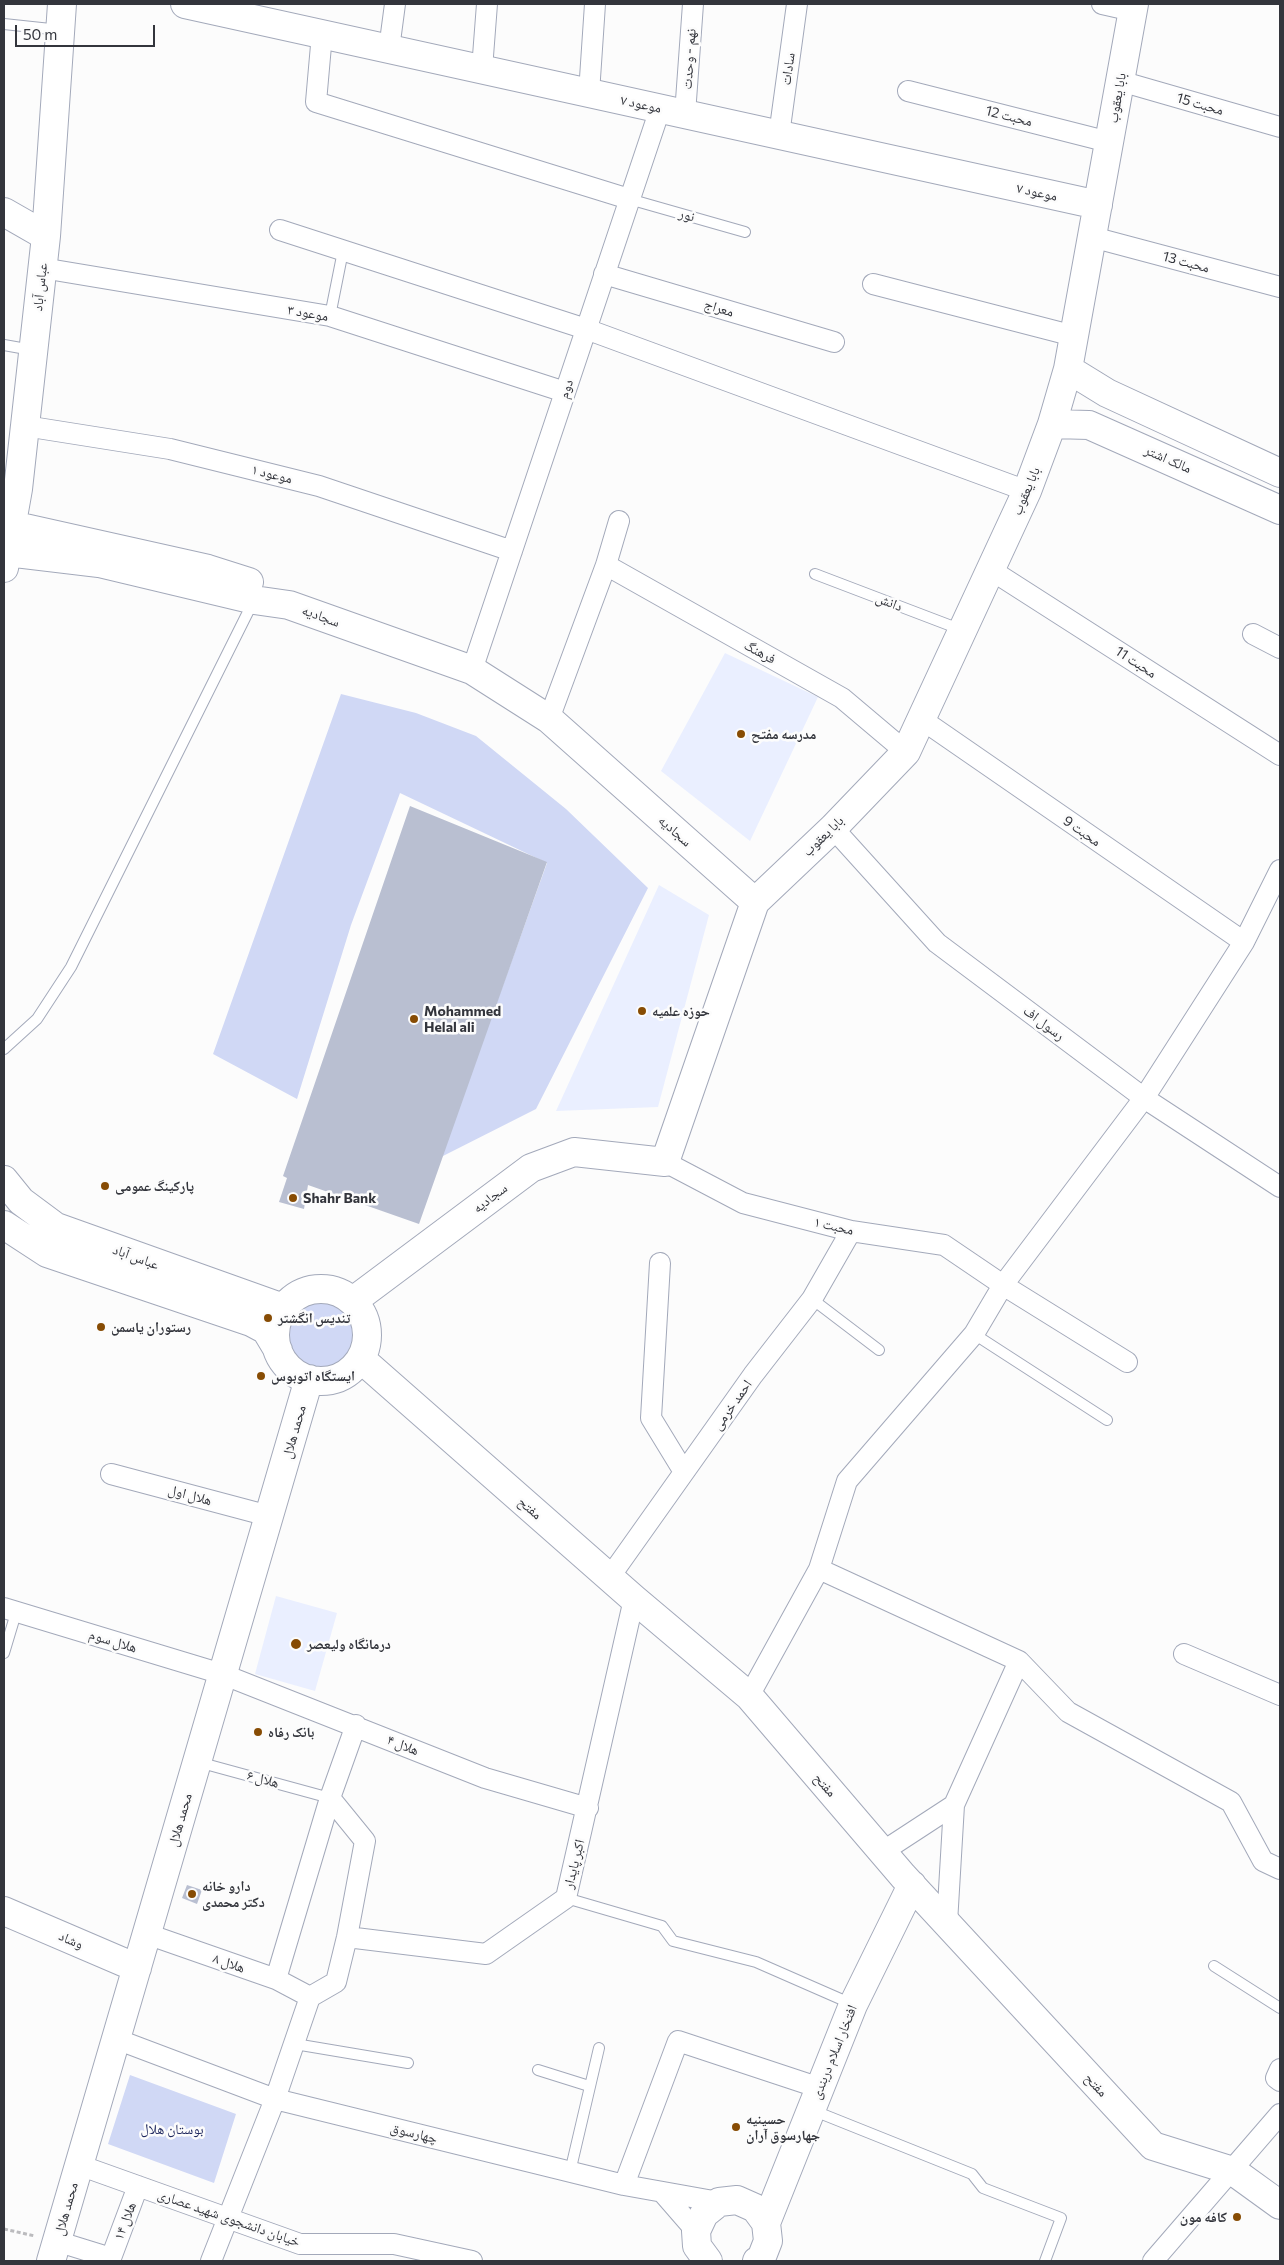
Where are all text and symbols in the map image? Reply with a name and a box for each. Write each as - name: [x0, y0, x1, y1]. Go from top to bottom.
- scale bar: [18, 15, 158, 47]
- text: 50 m: [23, 25, 57, 43]
- street label: نهم - وحدت: [679, 28, 699, 90]
- street label: سادات: [777, 52, 799, 86]
- street label: بابا یعقوب: [1104, 72, 1130, 124]
- street label: محبت 15: [1175, 89, 1225, 119]
- street label: موعود ۷: [619, 91, 663, 117]
- street label: محبت 12: [984, 102, 1034, 130]
- street label: موعود ۷: [1015, 179, 1059, 205]
- street label: نور: [677, 205, 697, 225]
- street label: محبت 13: [1161, 248, 1211, 276]
- street label: عباس آباد: [29, 262, 51, 312]
- street label: معراج: [702, 296, 736, 320]
- street label: موعود ۳: [286, 301, 330, 325]
- street label: دوم: [555, 377, 577, 401]
- street label: مالک اشتر: [1142, 441, 1194, 477]
- street label: موعود ۱: [250, 461, 294, 487]
- street label: بابا یعقوب: [1008, 464, 1044, 518]
- street label: دانش: [873, 589, 905, 615]
- street label: سجادیه: [300, 601, 342, 631]
- street label: فرهنگ: [741, 637, 779, 667]
- street label: محبت 11: [1112, 642, 1160, 682]
- place label: مدرسه مفتح: [751, 726, 816, 742]
- marker: مدرسه مفتح: [735, 728, 747, 740]
- street label: سجادیه: [655, 812, 695, 850]
- street label: بابا یعقوب: [799, 812, 847, 860]
- street label: محبت 9: [1060, 812, 1104, 850]
- street label: رسول اف: [1020, 1002, 1068, 1044]
- place label: Mohammed Helal ali: [424, 1003, 501, 1036]
- place label: حوزه علمیه: [652, 1003, 710, 1019]
- marker: حوزه علمیه: [636, 1005, 648, 1017]
- marker: Mohammed Helal ali: [408, 1013, 420, 1025]
- place label: پارکینگ عمومی: [115, 1178, 194, 1194]
- marker: پارکینگ عمومی: [99, 1180, 111, 1192]
- street label: سجادیه: [469, 1180, 511, 1216]
- place label: Shahr Bank: [303, 1190, 376, 1206]
- marker: Shahr Bank: [287, 1192, 299, 1204]
- street label: محبت ۱: [813, 1213, 855, 1239]
- street label: عباس آباد: [111, 1241, 161, 1273]
- place label: تندیس انگشتر: [278, 1310, 350, 1326]
- marker: تندیس انگشتر: [262, 1312, 274, 1324]
- place label: رستوران یاسمن: [111, 1319, 191, 1335]
- marker: رستوران یاسمن: [95, 1321, 107, 1333]
- place label: ایستگاه اتوبوس: [271, 1368, 355, 1384]
- marker: ایستگاه اتوبوس: [255, 1370, 267, 1382]
- street label: احمد خرمی: [709, 1376, 755, 1434]
- street label: محمد هلال: [278, 1403, 310, 1461]
- street label: هلال اول: [166, 1481, 214, 1509]
- street label: مفتح: [515, 1493, 545, 1523]
- street label: هلال سوم: [87, 1626, 139, 1656]
- place label: درمانگاه ولیعصر: [307, 1636, 391, 1652]
- marker: درمانگاه ولیعصر: [289, 1637, 303, 1651]
- place label: بانک رفاه: [268, 1724, 314, 1740]
- marker: بانک رفاه: [252, 1726, 264, 1738]
- street label: هلال ۴: [385, 1731, 421, 1759]
- street label: هلال ۶: [245, 1767, 281, 1791]
- street label: مفتح: [810, 1770, 840, 1800]
- street label: محمد هلال: [164, 1791, 196, 1849]
- street label: اکبر پایدار: [560, 1838, 588, 1890]
- place label: دارو خانه دکتر محمدی: [202, 1878, 265, 1910]
- marker: دارو خانه دکتر محمدی: [186, 1888, 198, 1900]
- street label: وشاد: [56, 1927, 86, 1953]
- street label: هلال ۸: [211, 1950, 247, 1976]
- street label: افتخار اسلام دربندی: [807, 2002, 861, 2102]
- street label: مفتح: [1081, 2070, 1111, 2100]
- place label: حسینیه جهارسوق آران: [746, 2111, 820, 2144]
- street label: چهارسوق: [389, 2119, 439, 2147]
- park label: بوستان هلال: [140, 2121, 204, 2137]
- marker: حسینیه جهارسوق آران: [730, 2121, 742, 2133]
- street label: محمد هلال: [50, 2180, 82, 2238]
- street label: خیابان دانشجوی شهید عصاری: [155, 2186, 303, 2250]
- street label: هلال ۱۴: [110, 2200, 140, 2242]
- place label: کافه مون: [1180, 2209, 1227, 2225]
- marker: کافه مون: [1231, 2211, 1243, 2223]

